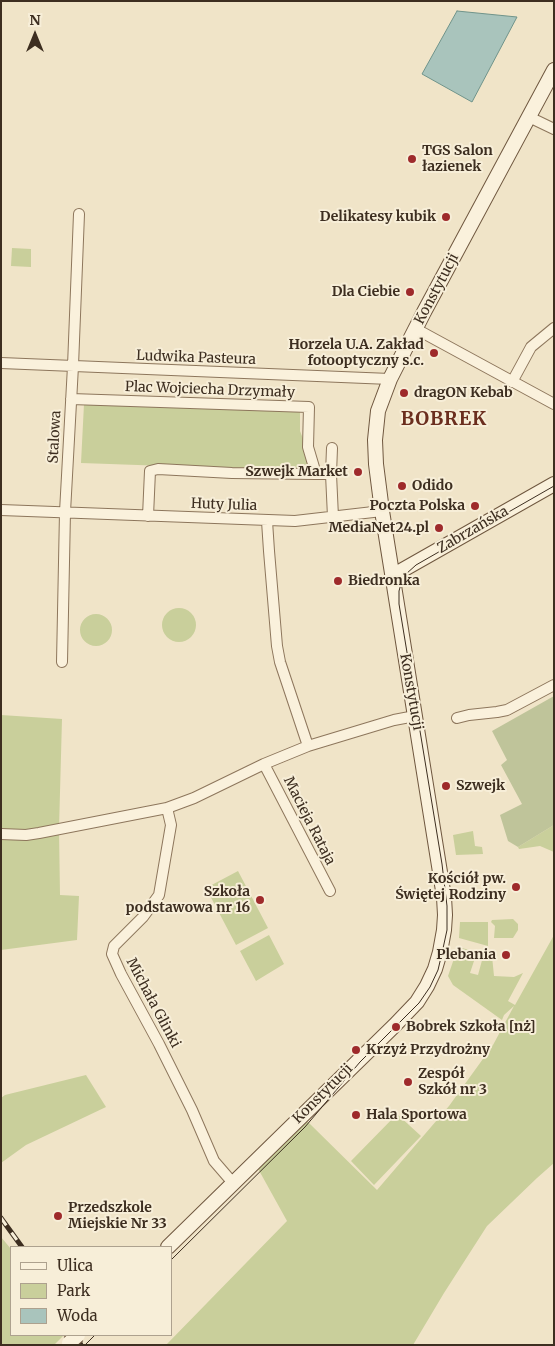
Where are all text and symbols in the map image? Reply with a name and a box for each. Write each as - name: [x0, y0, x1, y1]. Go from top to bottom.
- north arrow: [10, 10, 60, 60]
- text: N: [29, 11, 41, 29]
- place label: TGS Salon łazienek: [422, 143, 493, 176]
- marker: TGS Salon łazienek: [406, 153, 418, 165]
- place label: Delikatesy kubik: [320, 209, 436, 225]
- marker: Delikatesy kubik: [440, 211, 452, 223]
- street label: Konstytucji: [411, 251, 463, 327]
- place label: Dla Ciebie: [332, 284, 400, 300]
- marker: Dla Ciebie: [404, 286, 416, 298]
- place label: Horzela U.A. Zakład fotooptyczny s.c.: [288, 337, 424, 370]
- marker: Horzela U.A. Zakład fotooptyczny s.c.: [428, 347, 440, 359]
- street label: Ludwika Pasteura: [136, 348, 256, 368]
- street label: Plac Wojciecha Drzymały: [125, 379, 295, 401]
- place label: dragON Kebab: [414, 385, 513, 401]
- marker: dragON Kebab: [398, 387, 410, 399]
- district label: BOBREK: [400, 409, 488, 431]
- street label: Stalowa: [45, 410, 65, 464]
- place label: Szwejk Market: [245, 464, 348, 480]
- marker: Szwejk Market: [352, 466, 364, 478]
- place label: Odido: [412, 478, 453, 494]
- marker: Odido: [396, 480, 408, 492]
- street label: Huty Julia: [191, 495, 257, 515]
- place label: Poczta Polska: [369, 498, 465, 514]
- marker: Poczta Polska: [469, 500, 481, 512]
- street label: Zabrzańska: [435, 503, 511, 557]
- place label: MediaNet24.pl: [328, 520, 429, 536]
- marker: MediaNet24.pl: [433, 522, 445, 534]
- place label: Biedronka: [348, 573, 420, 589]
- marker: Biedronka: [332, 575, 344, 587]
- street label: Konstytucji: [396, 652, 426, 732]
- street label: Macieja Rataja: [279, 774, 339, 868]
- place label: Szwejk: [456, 778, 505, 794]
- marker: Szwejk: [440, 780, 452, 792]
- place label: Kościół pw. Świętej Rodziny: [395, 871, 506, 904]
- marker: Kościół pw. Świętej Rodziny: [510, 881, 522, 893]
- place label: Szkoła podstawowa nr 16: [126, 884, 250, 916]
- marker: Szkoła podstawowa nr 16: [254, 894, 266, 906]
- place label: Plebania: [436, 947, 496, 963]
- marker: Plebania: [500, 949, 512, 961]
- street label: Michała Glinki: [122, 955, 184, 1051]
- place label: Bobrek Szkoła [nż]: [406, 1019, 536, 1035]
- marker: Bobrek Szkoła [nż]: [390, 1021, 402, 1033]
- place label: Krzyż Przydrożny: [366, 1042, 490, 1058]
- marker: Krzyż Przydrożny: [350, 1044, 362, 1056]
- street label: Konstytucji: [290, 1061, 356, 1127]
- place label: Zespół Szkół nr 3: [418, 1066, 487, 1098]
- marker: Zespół Szkół nr 3: [402, 1076, 414, 1088]
- place label: Hala Sportowa: [366, 1107, 467, 1123]
- marker: Hala Sportowa: [350, 1109, 362, 1121]
- place label: Przedszkole Miejskie Nr 33: [68, 1200, 167, 1232]
- marker: Przedszkole Miejskie Nr 33: [52, 1210, 64, 1222]
- legend: [10, 1246, 172, 1336]
- text: Ulica: [57, 1256, 93, 1275]
- text: Park: [57, 1281, 90, 1300]
- text: Woda: [57, 1306, 98, 1325]

